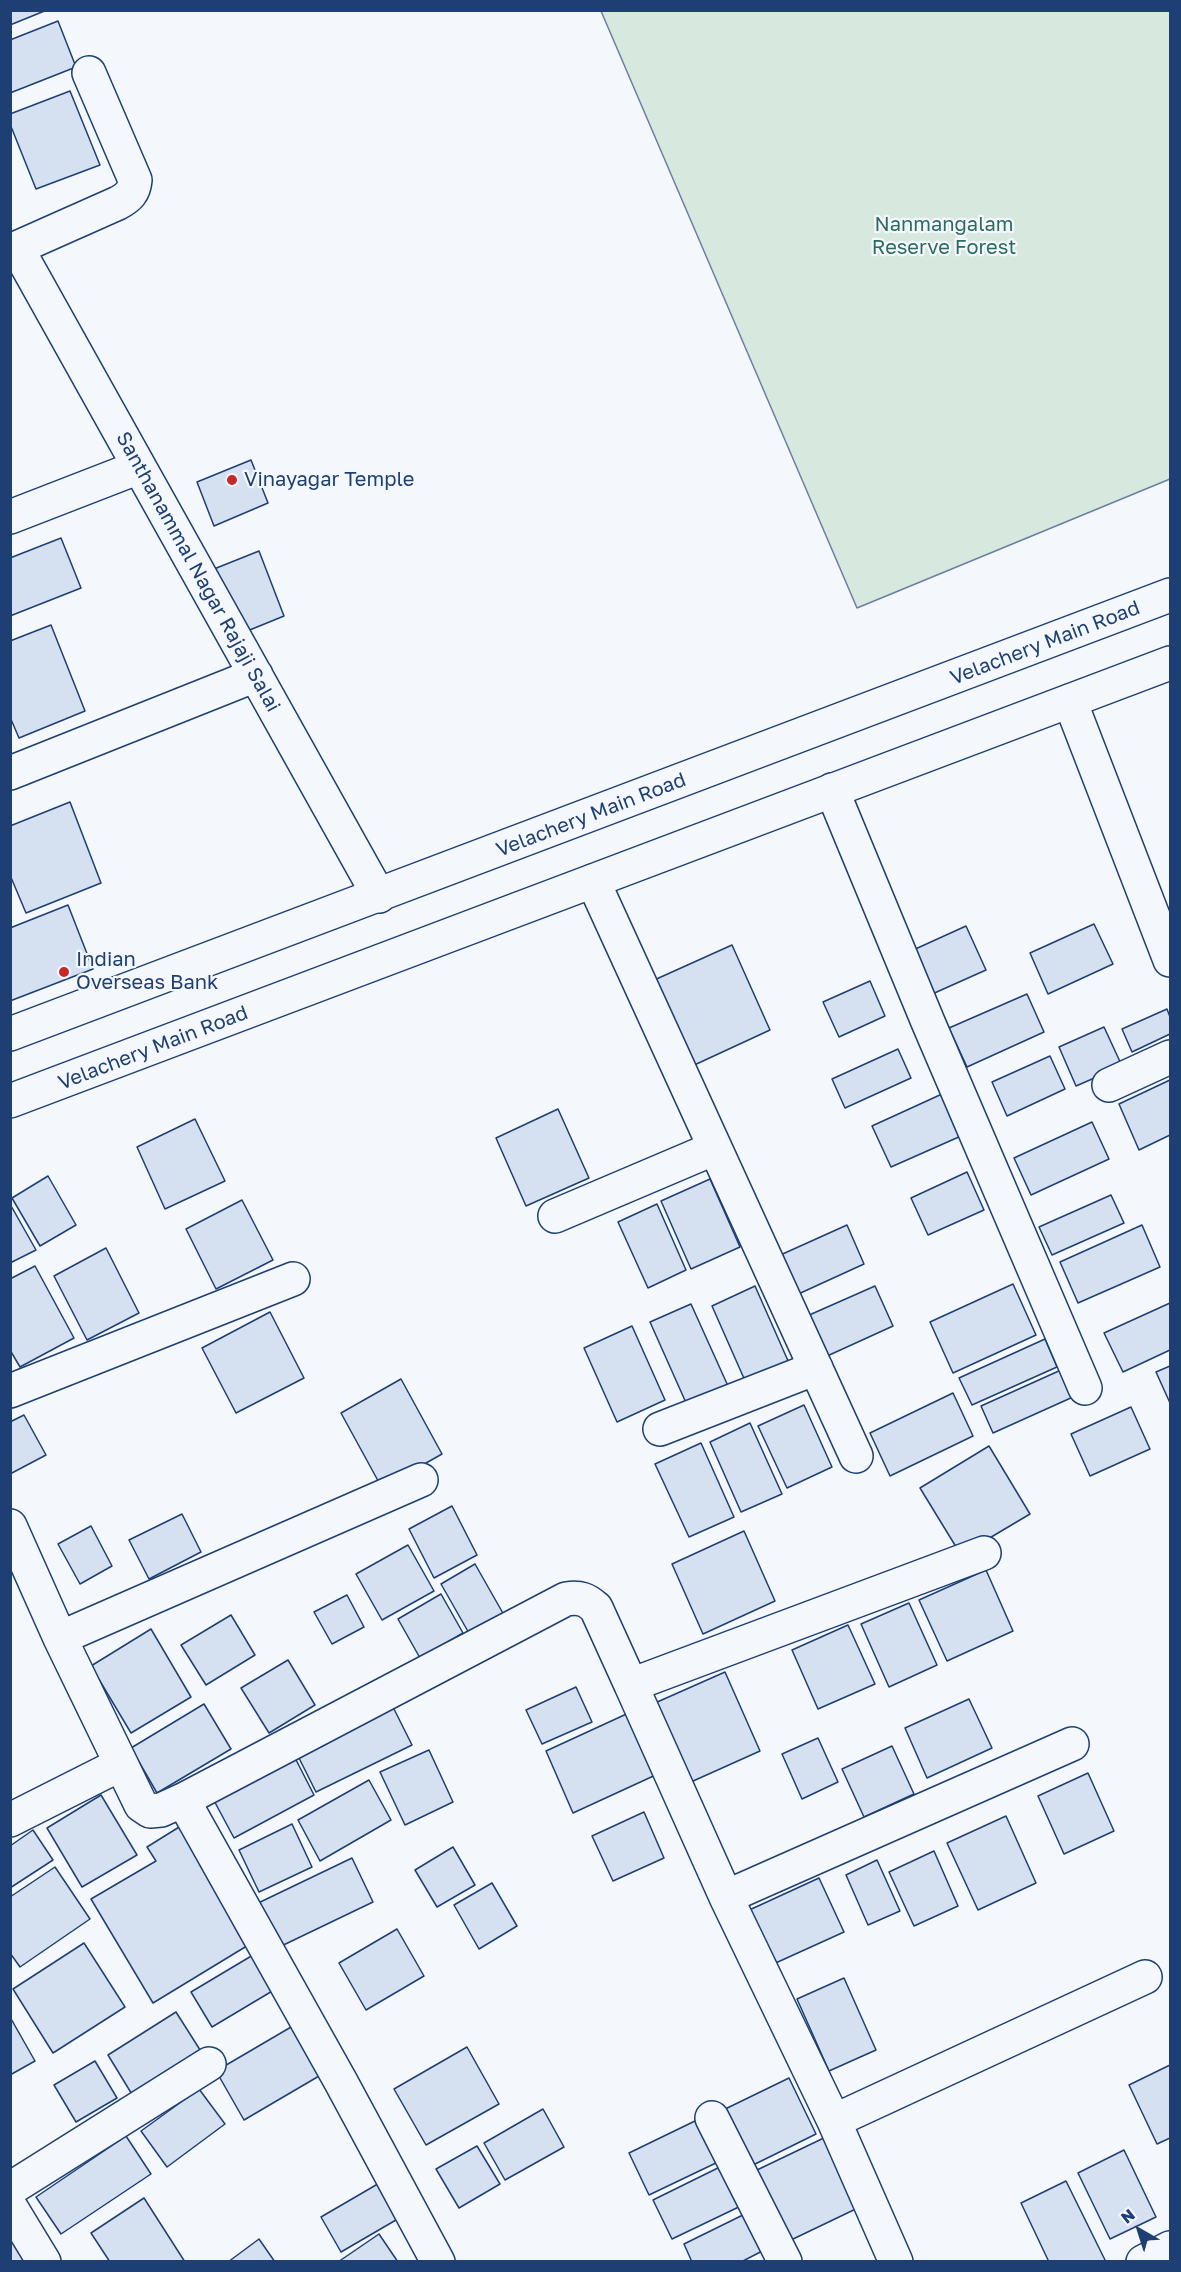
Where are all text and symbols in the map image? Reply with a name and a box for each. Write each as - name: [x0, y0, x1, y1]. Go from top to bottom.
- park label: Nanmangalam Reserve Forest: [872, 213, 1016, 260]
- street label: Santhanammal Nagar Rajaji Salai: [111, 428, 285, 716]
- place label: Vinayagar Temple: [244, 468, 414, 492]
- marker: Vinayagar Temple: [225, 473, 239, 487]
- street label: Velachery Main Road: [947, 596, 1143, 690]
- street label: Velachery Main Road: [493, 768, 689, 862]
- place label: Indian Overseas Bank: [76, 948, 218, 995]
- marker: Indian Overseas Bank: [57, 965, 71, 979]
- street label: Velachery Main Road: [55, 1001, 251, 1095]
- north arrow: [1109, 2200, 1169, 2260]
- text: N: [1117, 2204, 1139, 2228]

